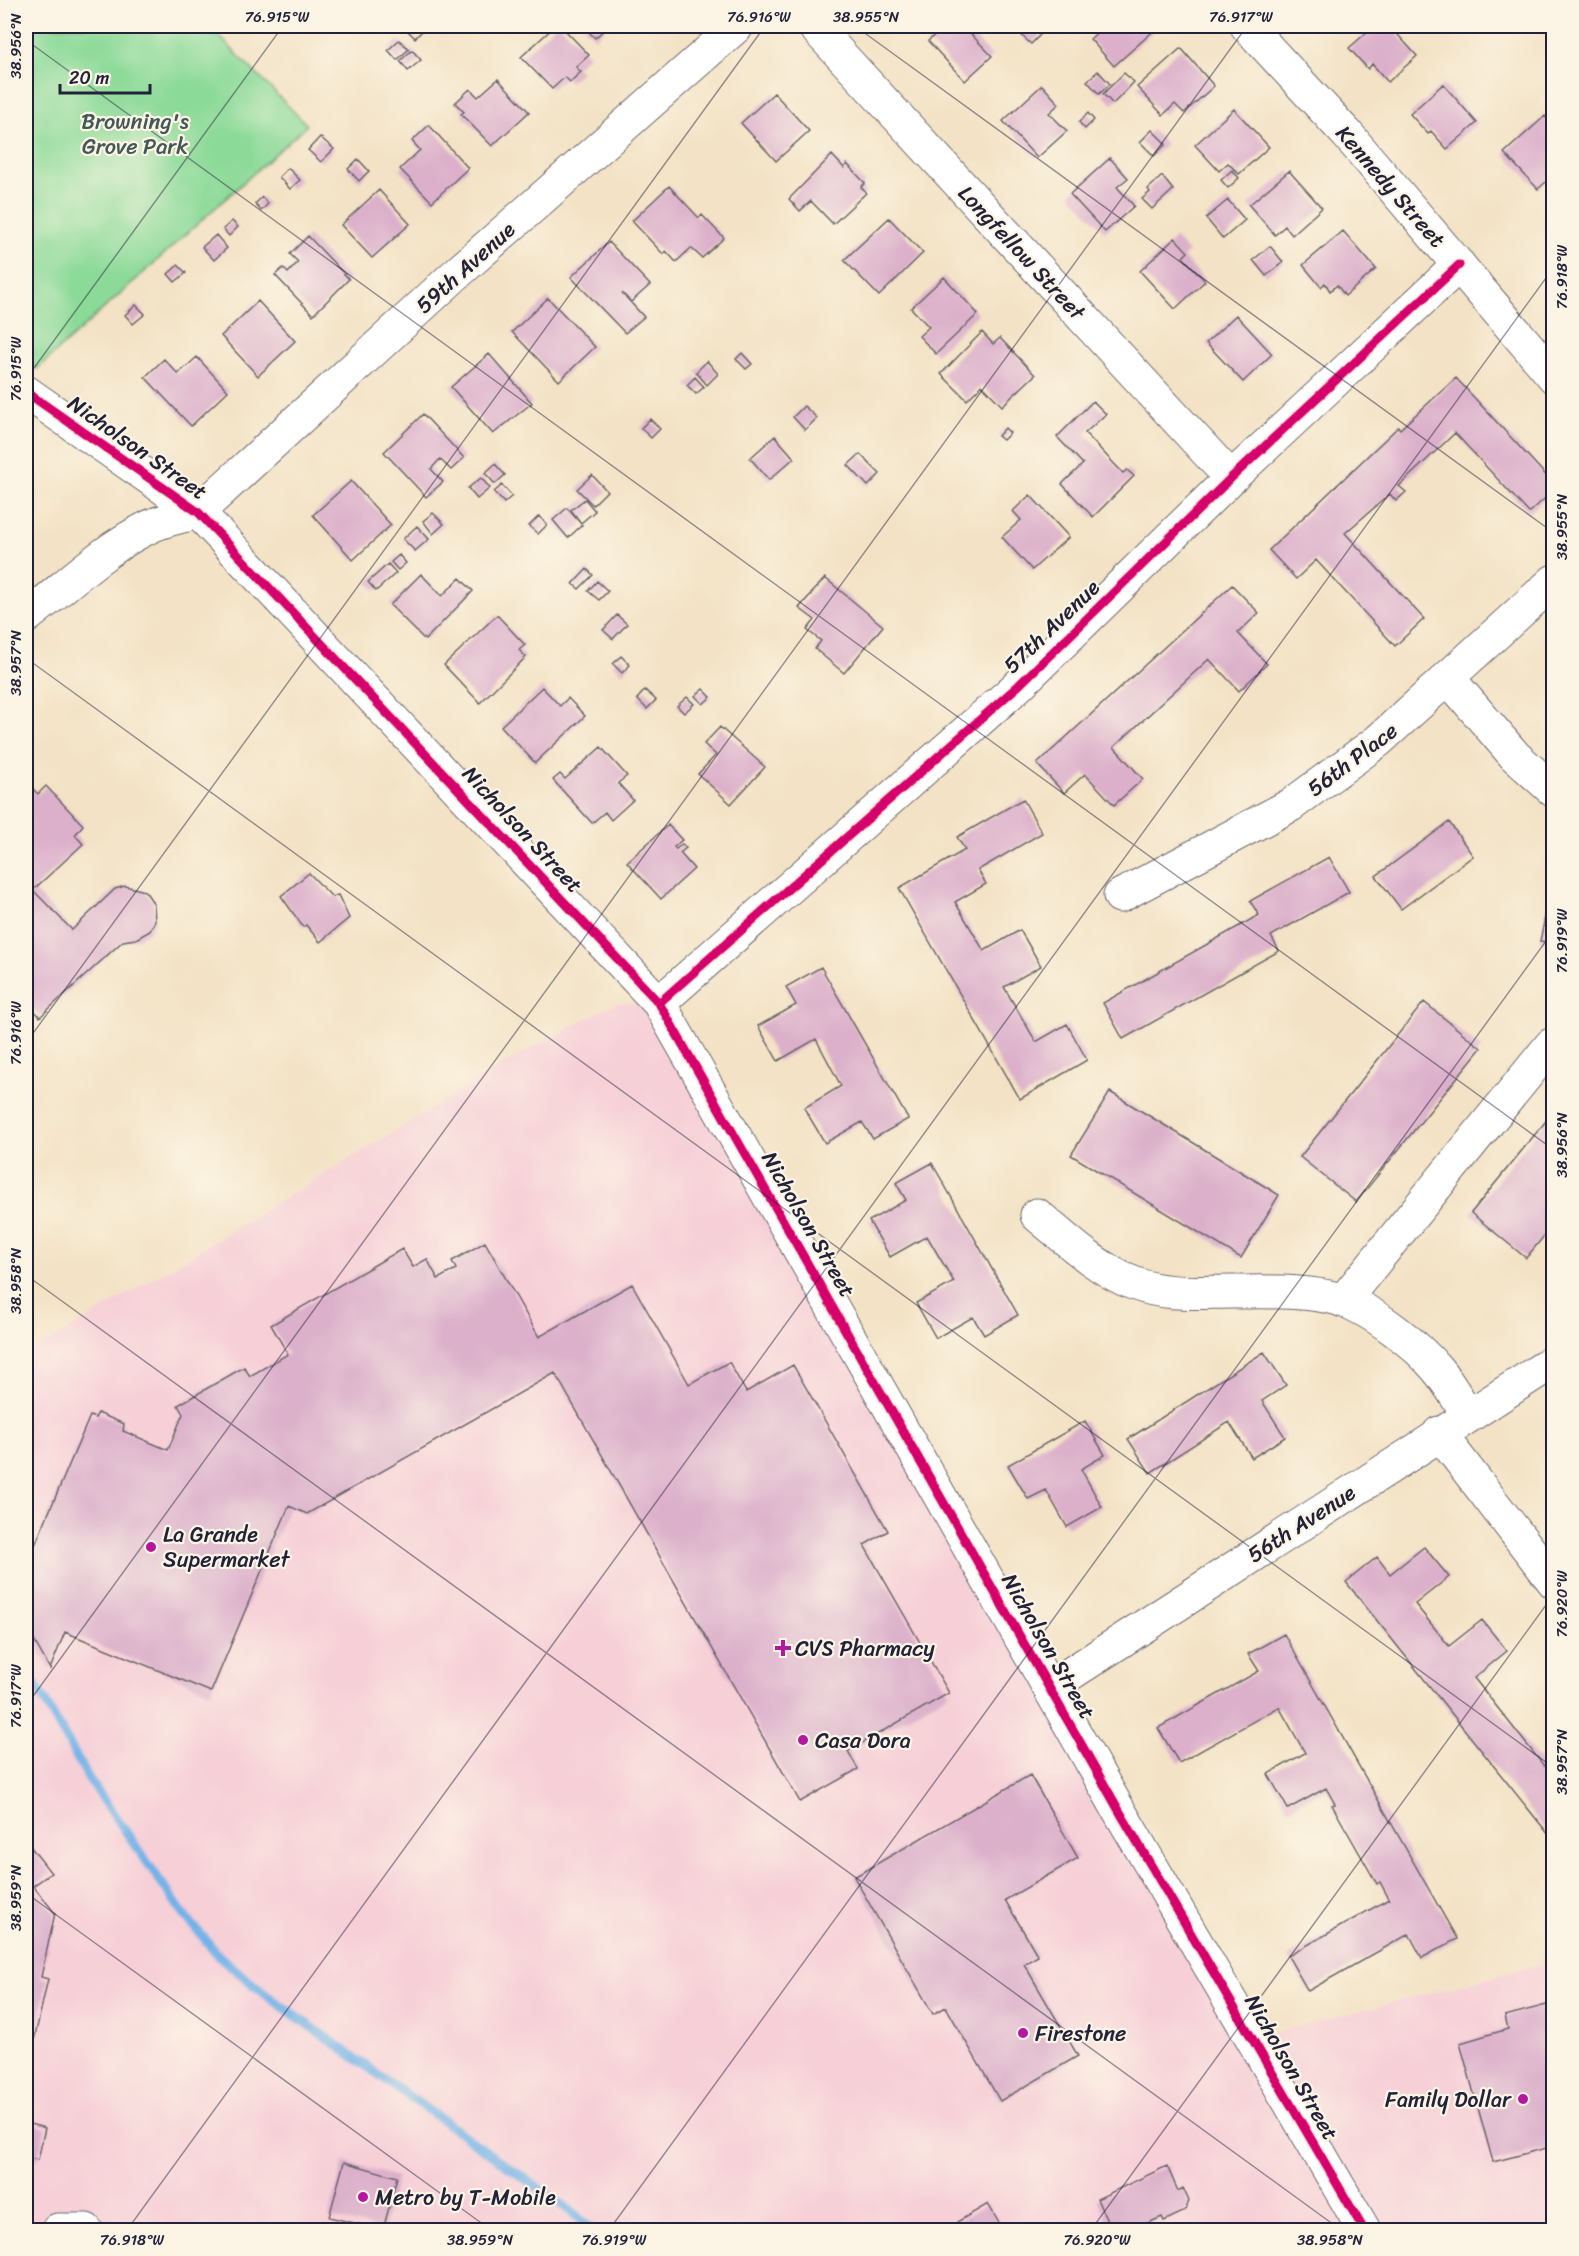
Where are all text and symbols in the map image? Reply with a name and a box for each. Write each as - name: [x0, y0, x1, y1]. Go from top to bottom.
- text: 76.915°W: [245, 4, 310, 30]
- text: 76.916°W: [727, 4, 791, 30]
- text: 38.955°N: [833, 4, 900, 30]
- text: 76.917°W: [1209, 4, 1273, 30]
- text: 38.956°N: [3, 13, 29, 79]
- scale bar: [60, 57, 150, 95]
- text: 20 m: [69, 62, 109, 94]
- park label: Browning's Grove Park: [81, 102, 189, 166]
- street label: Kennedy Street: [1326, 116, 1456, 257]
- street label: Longfellow Street: [948, 176, 1096, 330]
- street label: 59th Avenue: [406, 211, 525, 323]
- text: 76.918°W: [1549, 244, 1575, 309]
- text: 76.915°W: [3, 336, 29, 401]
- street label: Nicholson Street: [59, 384, 216, 511]
- text: 38.955°N: [1549, 493, 1575, 560]
- street label: 57th Avenue: [994, 569, 1109, 683]
- text: 38.957°N: [3, 630, 29, 696]
- street label: 56th Place: [1298, 712, 1406, 807]
- street label: Nicholson Street: [453, 756, 593, 903]
- text: 76.919°W: [1549, 908, 1575, 973]
- text: 76.916°W: [3, 1001, 29, 1065]
- text: 38.956°N: [1549, 1112, 1575, 1178]
- street label: Nicholson Street: [751, 1144, 867, 1305]
- text: 38.958°N: [3, 1247, 29, 1314]
- street label: 56th Avenue: [1239, 1473, 1364, 1573]
- place label: La Grande Supermarket: [163, 1515, 291, 1579]
- marker: La Grande Supermarket: [144, 1540, 158, 1554]
- street label: Nicholson Street: [991, 1566, 1107, 1727]
- text: 76.920°W: [1549, 1570, 1575, 1637]
- place label: CVS Pharmacy: [795, 1629, 935, 1668]
- marker: CVS Pharmacy: [776, 1641, 790, 1655]
- text: 76.917°W: [3, 1664, 29, 1728]
- place label: Casa Dora: [815, 1721, 911, 1760]
- text: 38.957°N: [1549, 1729, 1575, 1795]
- marker: Casa Dora: [796, 1733, 810, 1747]
- text: 38.959°N: [3, 1864, 29, 1931]
- street label: Nicholson Street: [1234, 1987, 1350, 2148]
- place label: Firestone: [1035, 2014, 1126, 2053]
- marker: Firestone: [1016, 2026, 1030, 2040]
- place label: Family Dollar: [1385, 2080, 1512, 2119]
- marker: Family Dollar: [1516, 2092, 1530, 2106]
- place label: Metro by T-Mobile: [375, 2178, 556, 2217]
- marker: Metro by T-Mobile: [356, 2190, 370, 2204]
- text: 76.918°W: [100, 2227, 165, 2253]
- text: 38.959°N: [447, 2227, 514, 2253]
- text: 76.919°W: [582, 2227, 647, 2253]
- text: 76.920°W: [1064, 2227, 1131, 2253]
- text: 38.958°N: [1297, 2227, 1364, 2253]

